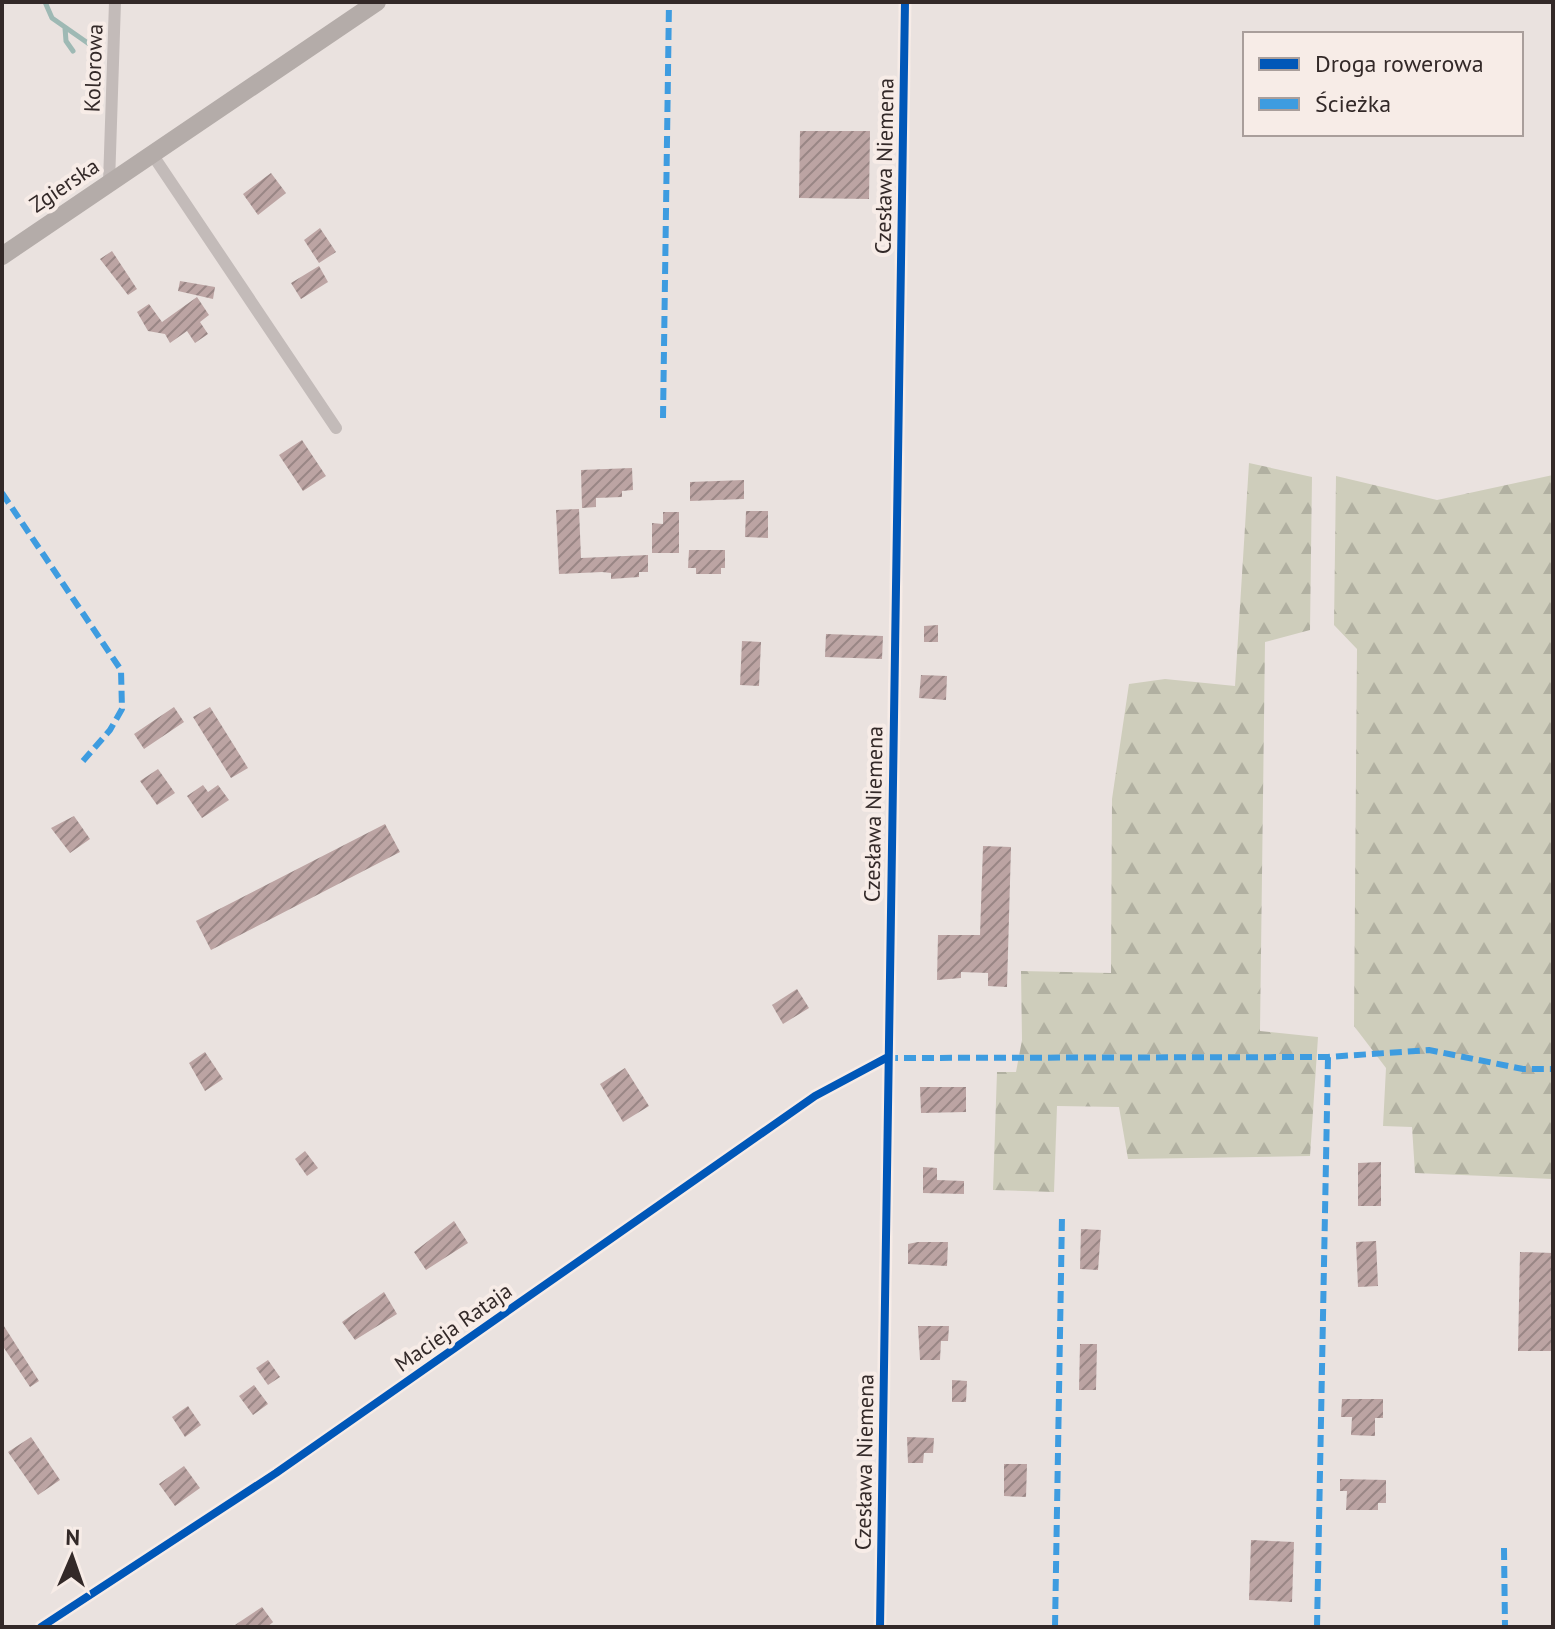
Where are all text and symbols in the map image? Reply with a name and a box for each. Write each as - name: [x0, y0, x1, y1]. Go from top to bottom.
- street label: Kolorowa: [77, 23, 109, 113]
- legend: [1243, 32, 1523, 136]
- text: Droga rowerowa: [1315, 48, 1484, 79]
- street label: Czesława Niemena: [868, 78, 900, 254]
- text: Ścieżka: [1315, 88, 1391, 119]
- street label: Zgierska: [24, 152, 104, 218]
- street label: Czesława Niemena: [857, 726, 889, 902]
- street label: Macieja Rataja: [389, 1276, 517, 1378]
- street label: Czesława Niemena: [848, 1374, 880, 1550]
- north arrow: [32, 1517, 112, 1597]
- text: N: [65, 1523, 80, 1551]

